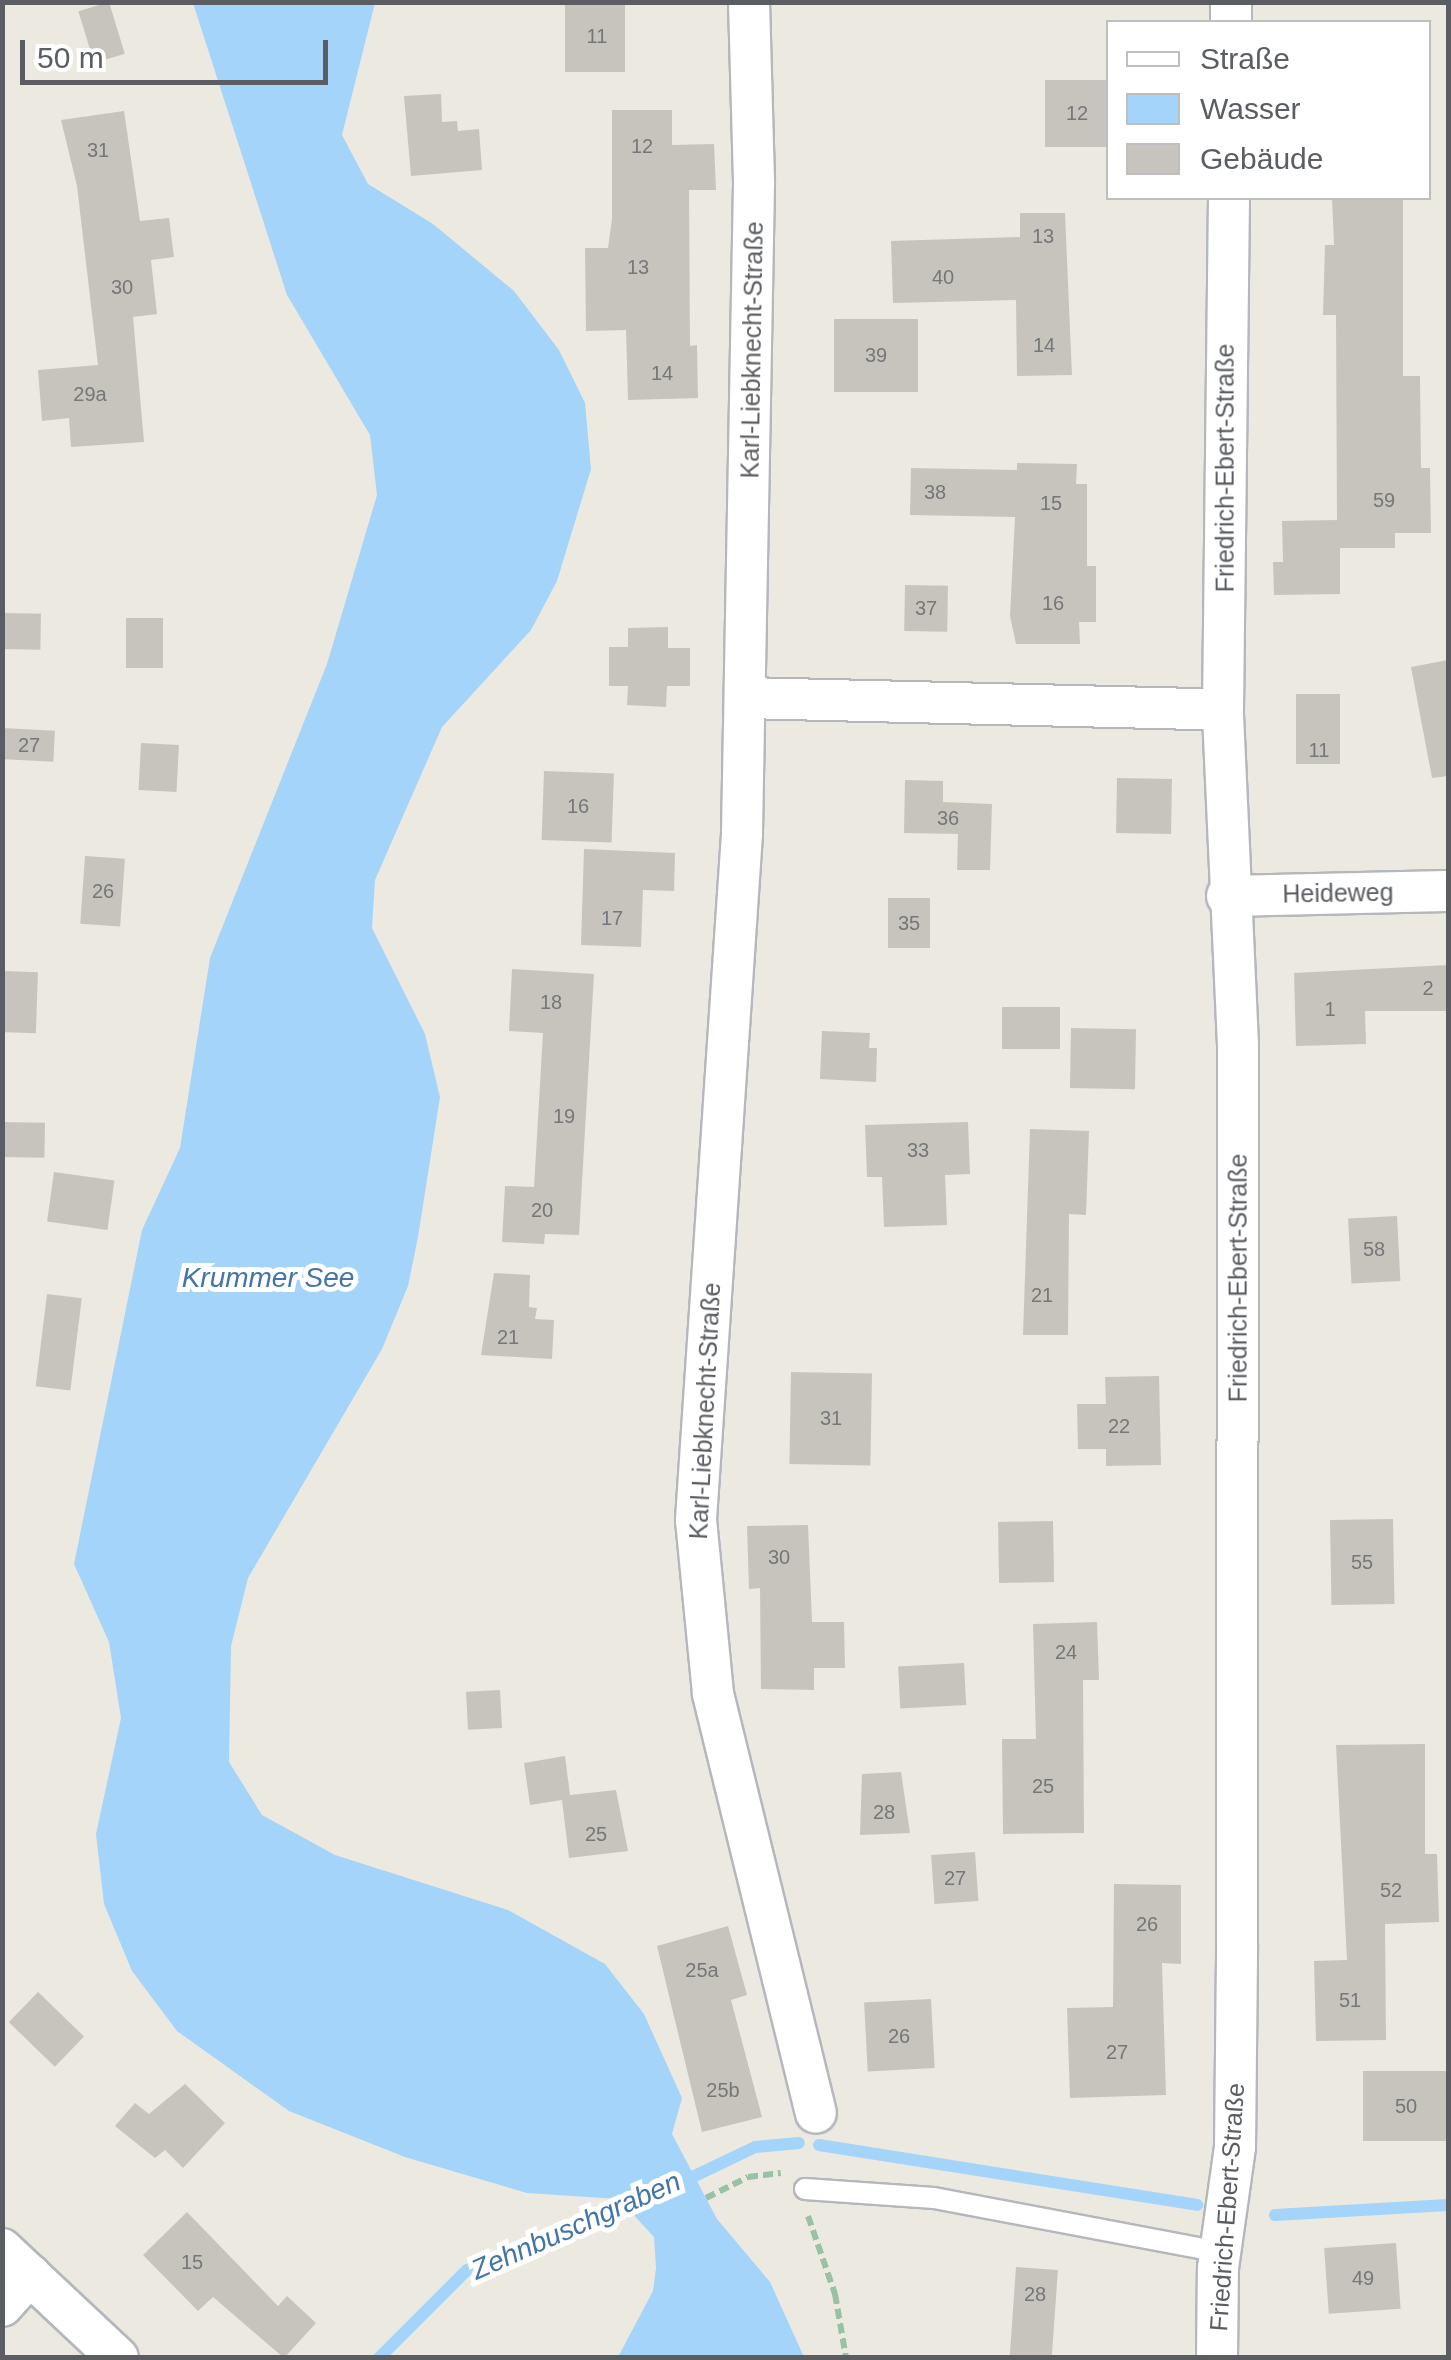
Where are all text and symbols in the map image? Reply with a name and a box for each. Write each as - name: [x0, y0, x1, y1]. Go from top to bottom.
- scale bar: [25, 20, 332, 82]
- legend: [1106, 20, 1431, 200]
- house number: 11: [587, 24, 607, 48]
- text: 50 m: [37, 41, 104, 74]
- text: Straße: [1200, 42, 1290, 75]
- text: Wasser: [1200, 92, 1301, 125]
- house number: 12: [1066, 101, 1088, 125]
- house number: 12: [631, 134, 653, 158]
- house number: 31: [87, 138, 109, 162]
- text: Gebäude: [1200, 142, 1323, 175]
- street label: Karl-Liebknecht-Straße: [735, 221, 769, 479]
- house number: 13: [1032, 224, 1054, 248]
- house number: 13: [627, 255, 649, 279]
- house number: 40: [932, 265, 954, 289]
- house number: 30: [111, 275, 133, 299]
- house number: 14: [1033, 333, 1055, 357]
- house number: 39: [865, 343, 887, 367]
- street label: Friedrich-Ebert-Straße: [1210, 344, 1240, 592]
- house number: 14: [651, 361, 673, 385]
- house number: 29a: [73, 382, 107, 406]
- house number: 38: [924, 480, 946, 504]
- house number: 59: [1373, 488, 1395, 512]
- house number: 15: [1040, 491, 1062, 515]
- house number: 16: [1042, 591, 1064, 615]
- house number: 37: [915, 596, 937, 620]
- house number: 27: [18, 733, 40, 757]
- house number: 11: [1309, 738, 1329, 762]
- house number: 16: [567, 794, 589, 818]
- house number: 36: [937, 806, 959, 830]
- street label: Heideweg: [1282, 877, 1394, 909]
- house number: 26: [92, 879, 114, 903]
- house number: 17: [601, 906, 623, 930]
- house number: 35: [898, 911, 920, 935]
- house number: 2: [1422, 976, 1434, 1000]
- house number: 18: [540, 990, 562, 1014]
- house number: 1: [1324, 997, 1336, 1021]
- house number: 19: [553, 1104, 575, 1128]
- house number: 33: [907, 1138, 929, 1162]
- street label: Friedrich-Ebert-Straße: [1223, 1154, 1253, 1402]
- house number: 20: [531, 1198, 553, 1222]
- house number: 58: [1363, 1237, 1385, 1261]
- water label: Krummer See: [182, 1261, 354, 1295]
- street label: Karl-Liebknecht-Straße: [683, 1282, 727, 1540]
- house number: 21: [1031, 1283, 1053, 1307]
- house number: 21: [497, 1325, 519, 1349]
- house number: 31: [820, 1406, 842, 1430]
- house number: 22: [1108, 1414, 1130, 1438]
- house number: 30: [768, 1545, 790, 1569]
- house number: 55: [1351, 1550, 1373, 1574]
- house number: 24: [1055, 1640, 1077, 1664]
- house number: 25: [1032, 1774, 1054, 1798]
- house number: 28: [873, 1800, 895, 1824]
- house number: 25: [585, 1822, 607, 1846]
- house number: 27: [944, 1866, 966, 1890]
- house number: 52: [1380, 1878, 1402, 1902]
- house number: 26: [1136, 1912, 1158, 1936]
- house number: 25a: [685, 1958, 719, 1982]
- house number: 51: [1339, 1988, 1361, 2012]
- house number: 26: [888, 2024, 910, 2048]
- house number: 27: [1106, 2040, 1128, 2064]
- house number: 25b: [706, 2078, 740, 2102]
- street label: Friedrich-Ebert-Straße: [1203, 2082, 1251, 2332]
- house number: 50: [1395, 2094, 1417, 2118]
- water label: Zehnbuschgraben: [466, 2165, 686, 2287]
- house number: 15: [181, 2250, 203, 2274]
- house number: 49: [1352, 2266, 1374, 2290]
- house number: 28: [1024, 2282, 1046, 2306]

